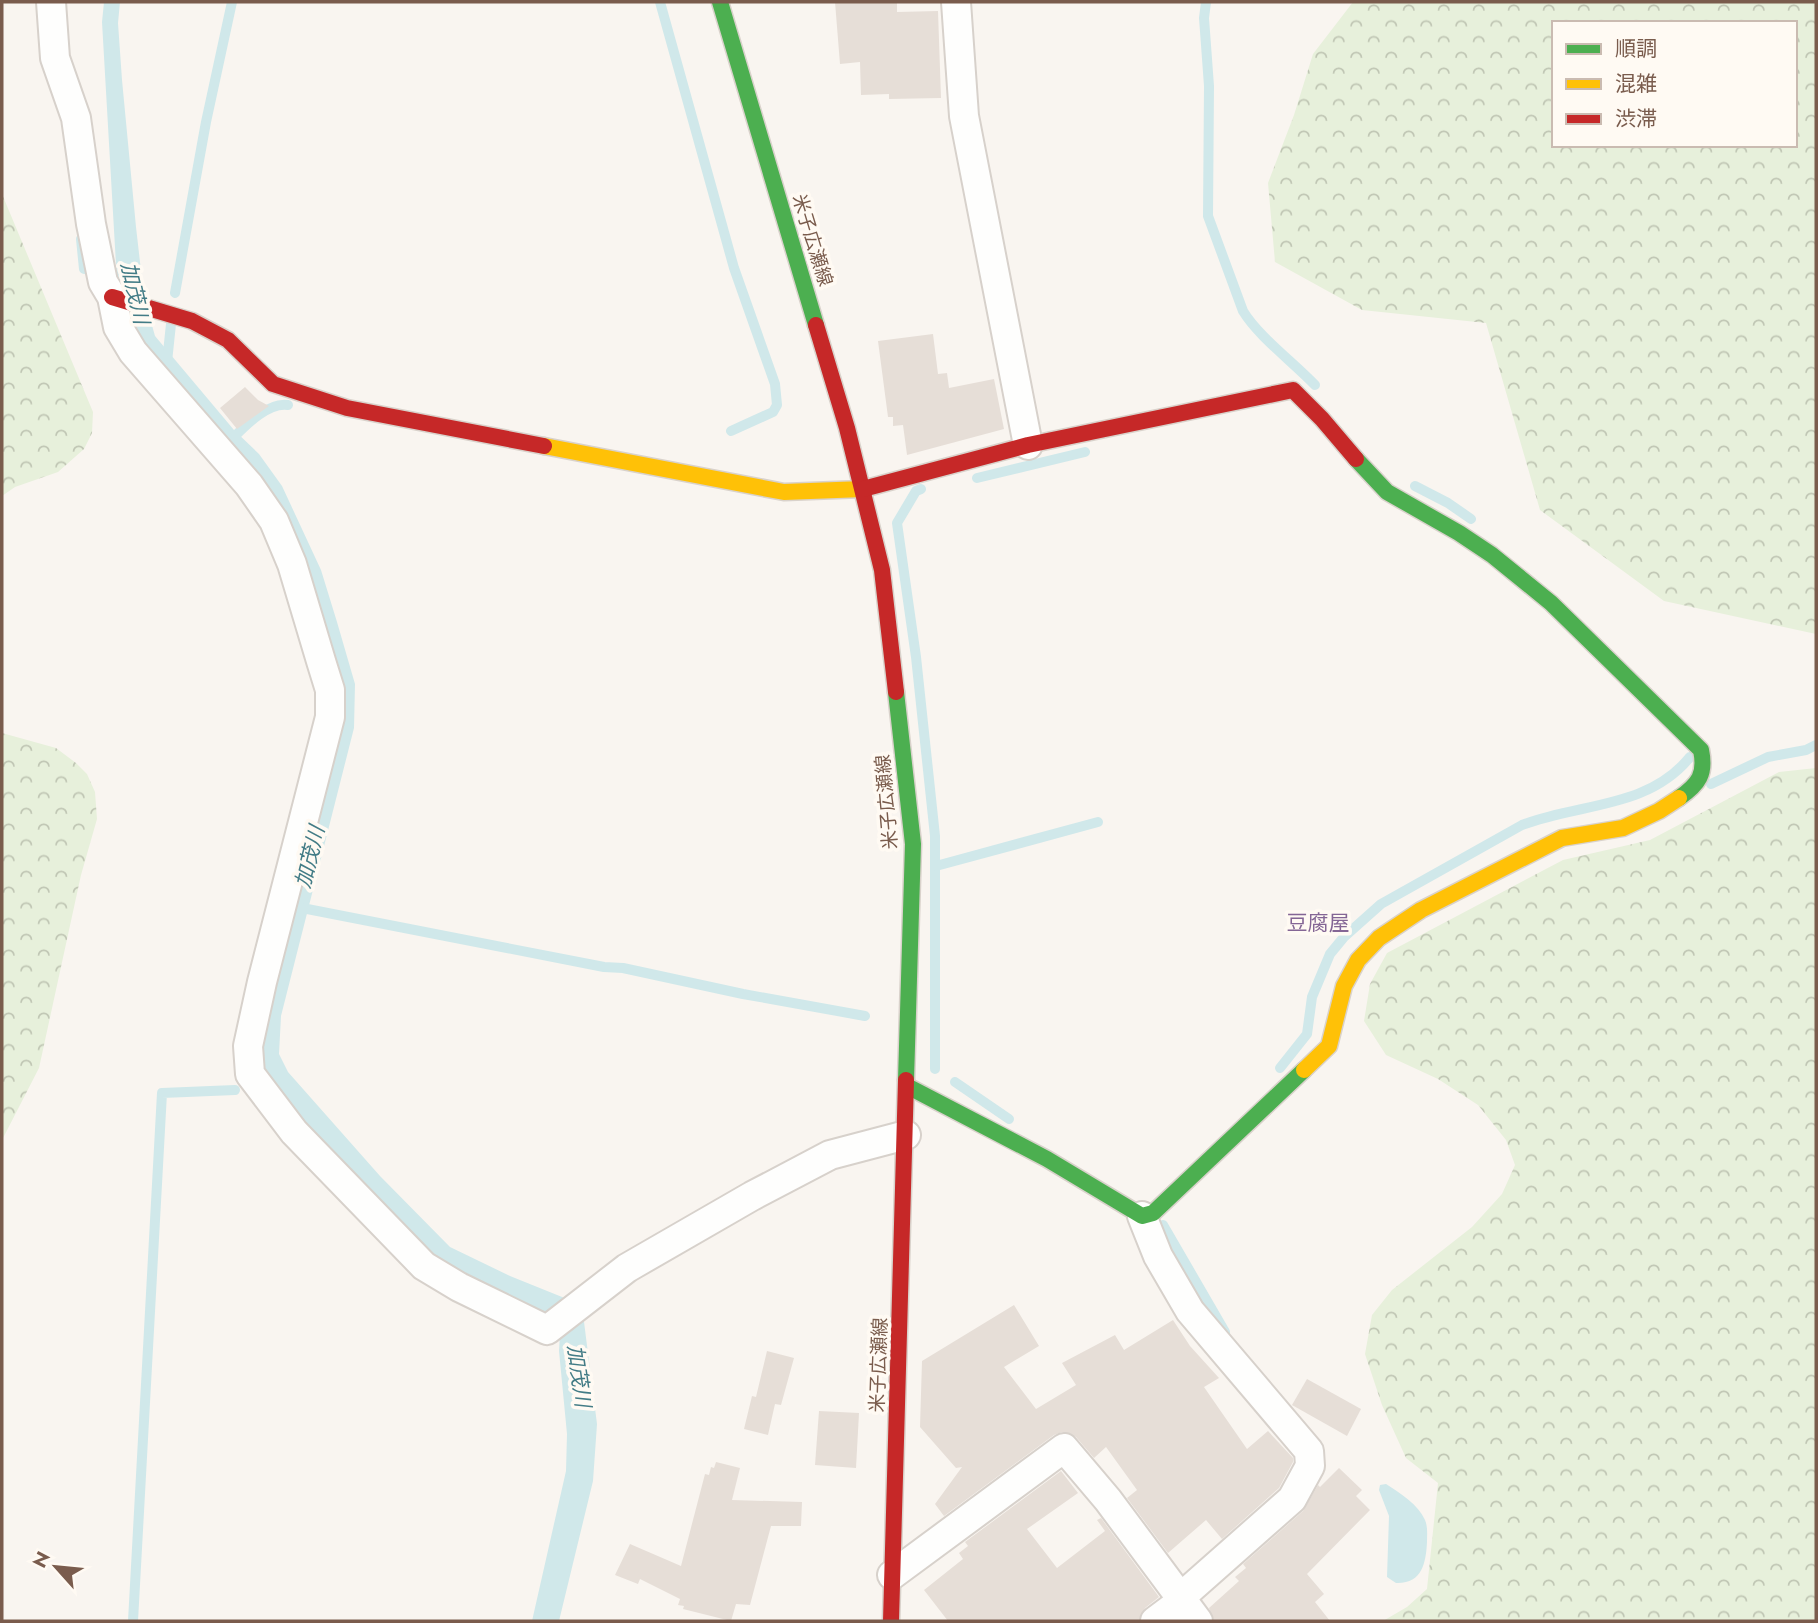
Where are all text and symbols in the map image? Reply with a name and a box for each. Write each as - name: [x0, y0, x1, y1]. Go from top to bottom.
- legend: [1552, 21, 1797, 147]
- text: 順調: [1615, 34, 1657, 64]
- text: 混雑: [1615, 69, 1657, 99]
- text: 渋滞: [1615, 104, 1657, 134]
- street label: 米子広瀬線: [786, 191, 839, 290]
- water label: 加茂川: [113, 259, 157, 329]
- street label: 米子広瀬線: [869, 753, 904, 850]
- water label: 加茂川: [288, 821, 333, 891]
- district label: 豆腐屋: [1287, 908, 1350, 938]
- street label: 米子広瀬線: [863, 1317, 894, 1413]
- water label: 加茂川: [560, 1343, 599, 1411]
- north arrow: [21, 1532, 91, 1602]
- text: N: [26, 1547, 57, 1572]

